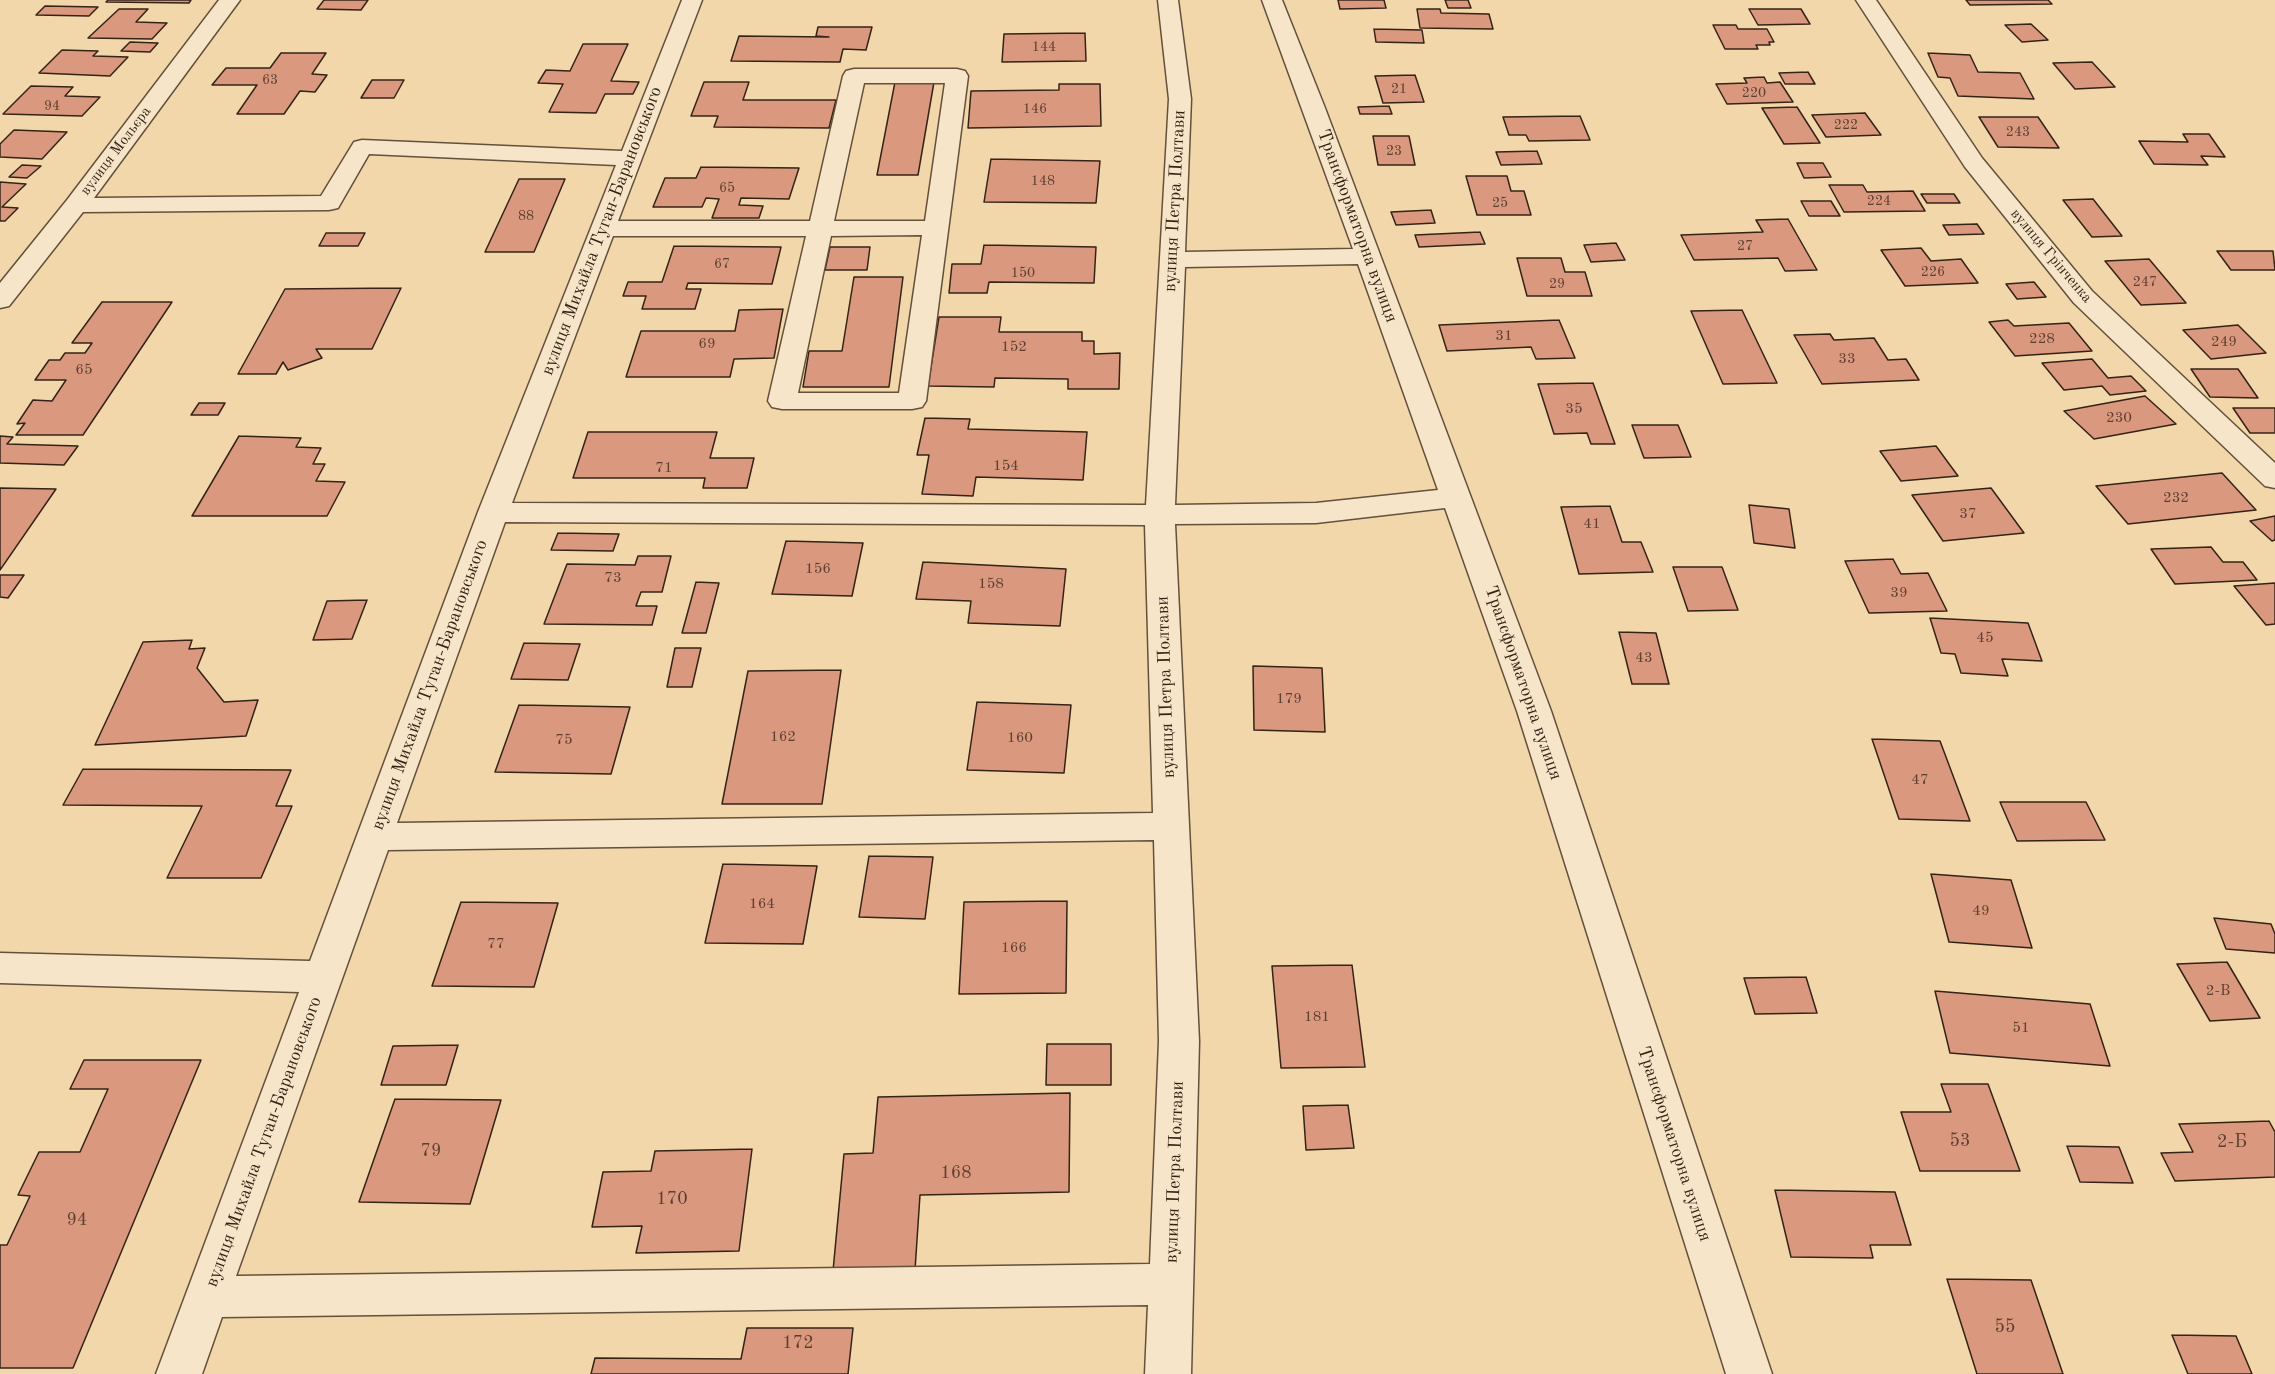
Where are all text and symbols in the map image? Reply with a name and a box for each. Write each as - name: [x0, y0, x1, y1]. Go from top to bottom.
- house number: 144: [1032, 39, 1056, 55]
- house number: 63: [262, 72, 278, 88]
- house number: 21: [1391, 81, 1407, 97]
- street label: вулиця Михайла Туган-Барановського: [537, 84, 667, 378]
- house number: 220: [1742, 85, 1766, 101]
- house number: 94: [44, 98, 60, 114]
- house number: 146: [1023, 101, 1047, 117]
- street label: вулиця Мольєра: [77, 103, 155, 199]
- street label: вулиця Петра Полтави: [1159, 109, 1191, 293]
- house number: 222: [1834, 117, 1858, 133]
- house number: 243: [2006, 124, 2030, 140]
- street label: Трансформаторна вулиця: [1312, 126, 1402, 326]
- house number: 23: [1386, 143, 1402, 159]
- house number: 148: [1031, 173, 1055, 189]
- house number: 65: [719, 180, 735, 196]
- house number: 224: [1867, 193, 1891, 209]
- house number: 25: [1492, 195, 1508, 211]
- street label: вулиця Грінченка: [2006, 205, 2096, 307]
- house number: 88: [518, 208, 534, 224]
- house number: 27: [1737, 238, 1753, 254]
- house number: 67: [714, 256, 730, 272]
- house number: 226: [1921, 264, 1945, 280]
- house number: 150: [1011, 265, 1035, 281]
- house number: 247: [2133, 274, 2157, 290]
- house number: 29: [1549, 276, 1565, 292]
- house number: 31: [1495, 327, 1513, 345]
- house number: 228: [2029, 330, 2055, 348]
- house number: 249: [2211, 333, 2237, 351]
- house number: 69: [698, 335, 716, 353]
- house number: 152: [1001, 338, 1027, 356]
- house number: 33: [1838, 350, 1856, 368]
- house number: 65: [75, 361, 93, 379]
- house number: 35: [1565, 400, 1583, 418]
- house number: 230: [2106, 409, 2132, 427]
- house number: 154: [993, 457, 1019, 475]
- house number: 71: [655, 459, 673, 477]
- house number: 232: [2163, 489, 2189, 507]
- house number: 37: [1959, 505, 1977, 523]
- house number: 41: [1583, 515, 1601, 533]
- street label: вулиця Михайла Туган-Барановського: [367, 537, 493, 833]
- house number: 156: [805, 560, 831, 578]
- house number: 73: [604, 569, 622, 587]
- house number: 158: [978, 575, 1004, 593]
- street label: Трансформаторна вулиця: [1480, 583, 1566, 783]
- house number: 39: [1890, 584, 1908, 602]
- street label: вулиця Петра Полтави: [1152, 596, 1180, 778]
- house number: 45: [1976, 629, 1994, 647]
- house number: 43: [1635, 649, 1653, 667]
- house number: 179: [1276, 690, 1302, 708]
- house number: 162: [770, 728, 796, 746]
- house number: 160: [1007, 729, 1033, 747]
- house number: 75: [555, 731, 573, 749]
- house number: 47: [1911, 771, 1929, 789]
- house number: 164: [749, 895, 775, 913]
- house number: 49: [1972, 902, 1990, 920]
- house number: 77: [487, 935, 505, 953]
- house number: 166: [1001, 939, 1027, 957]
- house number: 2-В: [2206, 982, 2230, 1000]
- street label: вулиця Михайла Туган-Барановського: [201, 994, 327, 1290]
- house number: 181: [1304, 1008, 1330, 1026]
- house number: 51: [2012, 1019, 2030, 1037]
- street label: Трансформаторна вулиця: [1632, 1044, 1716, 1244]
- street label: вулиця Петра Полтави: [1161, 1081, 1189, 1263]
- house number: 53: [1950, 1130, 1970, 1152]
- house number: 2-Б: [2217, 1131, 2247, 1153]
- house number: 79: [421, 1140, 441, 1162]
- house number: 168: [940, 1162, 972, 1184]
- house number: 170: [656, 1188, 688, 1210]
- house number: 94: [67, 1209, 87, 1231]
- house number: 55: [1995, 1316, 2015, 1338]
- house number: 172: [782, 1332, 814, 1354]

